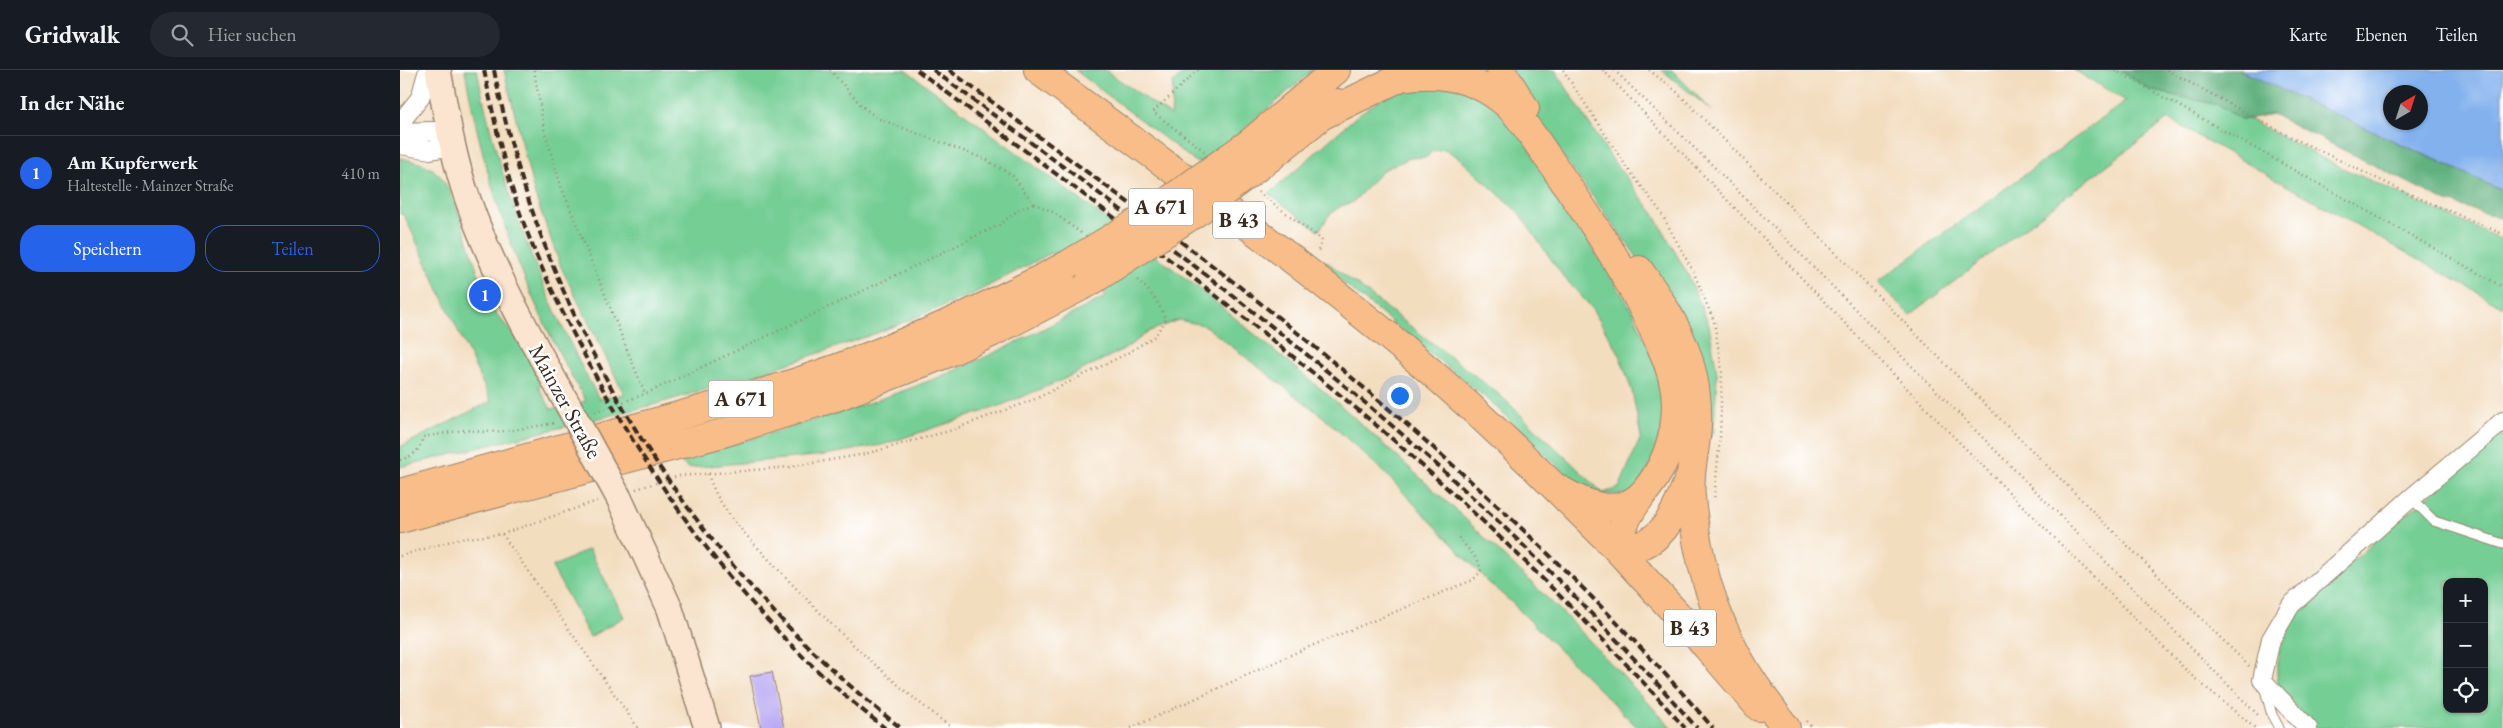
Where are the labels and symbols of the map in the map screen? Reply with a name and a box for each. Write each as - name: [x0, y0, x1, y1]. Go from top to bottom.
- north arrow: [2383, 85, 2428, 130]
- road number: A 671: [1128, 188, 1194, 226]
- road number: B 43: [1213, 202, 1265, 238]
- pin: 1: [469, 276, 501, 314]
- street label: Mainzer Straße: [522, 339, 609, 464]
- road number: A 671: [708, 380, 774, 418]
- your location: [1387, 383, 1413, 409]
- road number: B 43: [1664, 610, 1716, 646]

